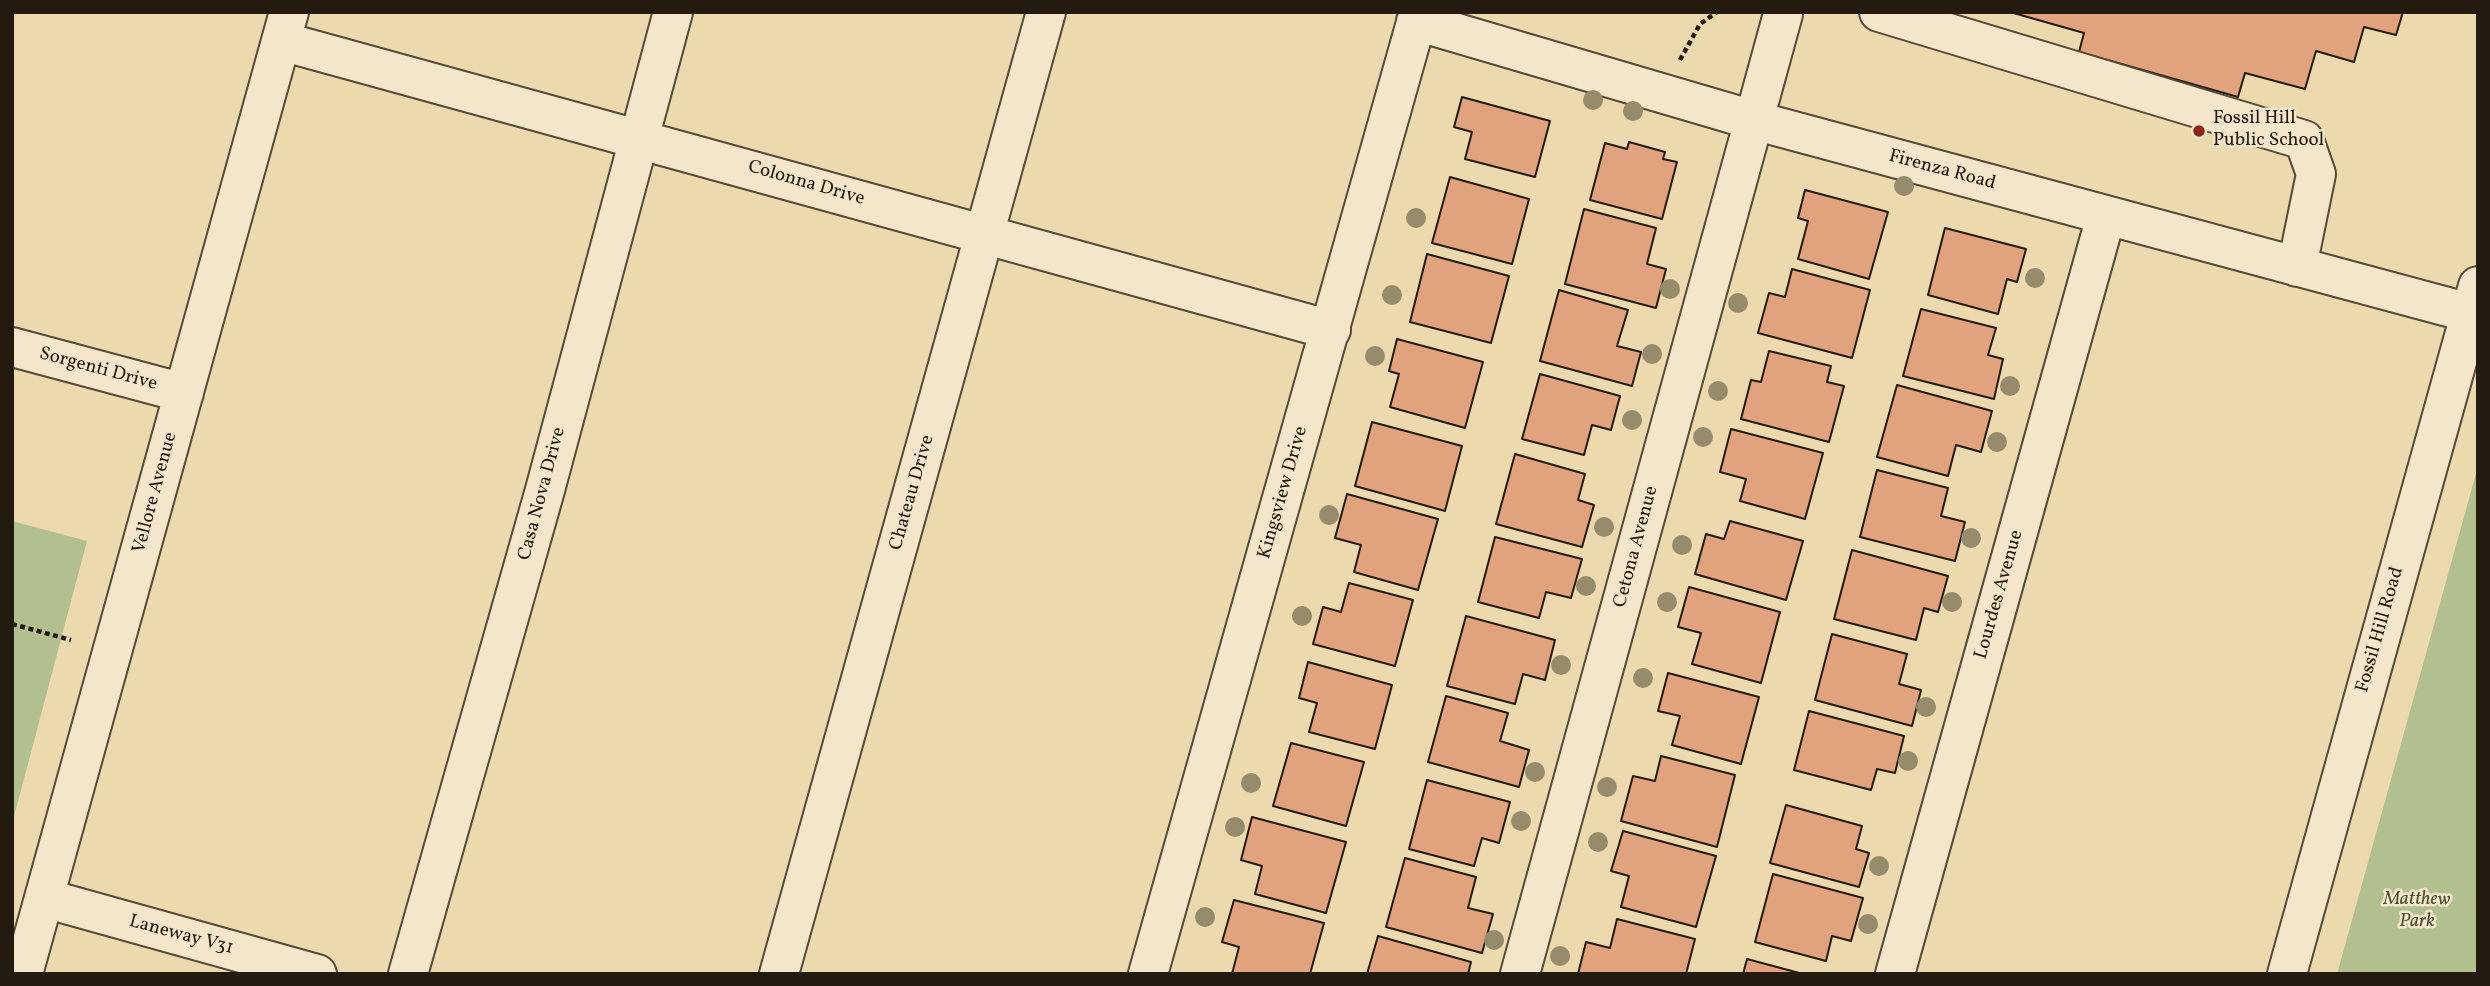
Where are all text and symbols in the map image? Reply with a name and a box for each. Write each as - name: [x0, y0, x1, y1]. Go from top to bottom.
- place label: Fossil Hill Public School: [2213, 109, 2324, 153]
- marker: Fossil Hill Public School: [2191, 123, 2207, 139]
- street label: Firenza Road: [1886, 146, 1998, 196]
- street label: Colonna Drive: [745, 156, 867, 212]
- street label: Sorgenti Drive: [37, 343, 159, 397]
- street label: Kingsview Drive: [1254, 424, 1314, 562]
- street label: Casa Nova Drive: [514, 425, 572, 563]
- street label: Vellore Avenue: [129, 430, 183, 556]
- street label: Chateau Drive: [886, 433, 940, 553]
- street label: Cetona Avenue: [1610, 484, 1664, 610]
- street label: Lourdes Avenue: [1971, 528, 2029, 662]
- street label: Fossil Hill Road: [2352, 565, 2410, 695]
- park label: Matthew Park: [2383, 890, 2451, 934]
- street label: Laneway V31: [126, 911, 236, 961]

